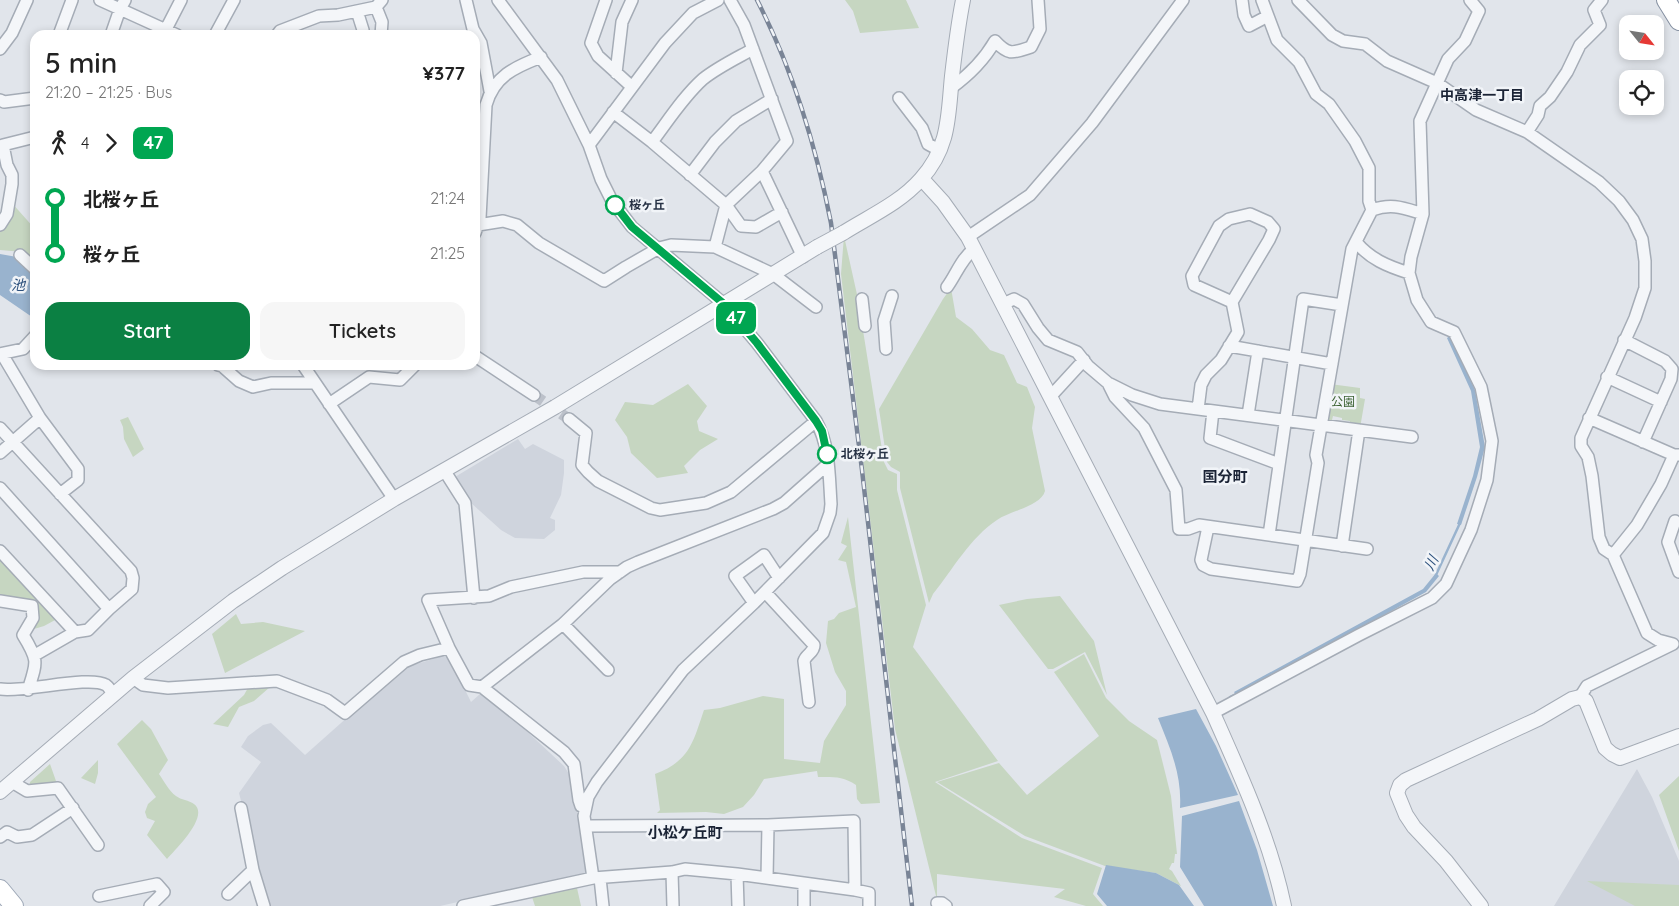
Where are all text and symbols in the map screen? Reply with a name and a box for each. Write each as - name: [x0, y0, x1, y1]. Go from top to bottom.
- north arrow: [1619, 15, 1664, 60]
- map controls: [1619, 15, 1664, 115]
- text: 5 min: [45, 45, 117, 80]
- text: ¥377: [423, 61, 465, 85]
- button: locate: [1619, 70, 1664, 115]
- text: 21:20 – 21:25 · Bus: [45, 82, 172, 102]
- district label: 中高津一丁目: [1440, 86, 1524, 104]
- icon: walk: [45, 129, 73, 157]
- icon: forward: [97, 129, 125, 157]
- text: 47: [143, 131, 163, 154]
- text: 4: [81, 133, 89, 153]
- text: 北桜ヶ丘: [83, 187, 159, 211]
- text: 21:24: [430, 188, 465, 208]
- marker: 桜ヶ丘: [605, 195, 625, 215]
- place label: 桜ヶ丘: [629, 197, 665, 212]
- text: 桜ヶ丘: [83, 242, 140, 266]
- text: 21:25: [430, 243, 465, 263]
- water label: 池: [11, 276, 27, 294]
- button: Start: [45, 302, 250, 360]
- button: Tickets: [260, 302, 465, 360]
- line badge: 47: [714, 302, 758, 334]
- text: 47: [726, 306, 746, 329]
- park label: 公園: [1331, 394, 1355, 409]
- marker: 北桜ヶ丘: [817, 444, 837, 464]
- place label: 北桜ヶ丘: [841, 446, 889, 461]
- district label: 国分町: [1202, 467, 1248, 486]
- water label: 川: [1420, 551, 1443, 573]
- district label: 小松ケ丘町: [647, 823, 723, 842]

